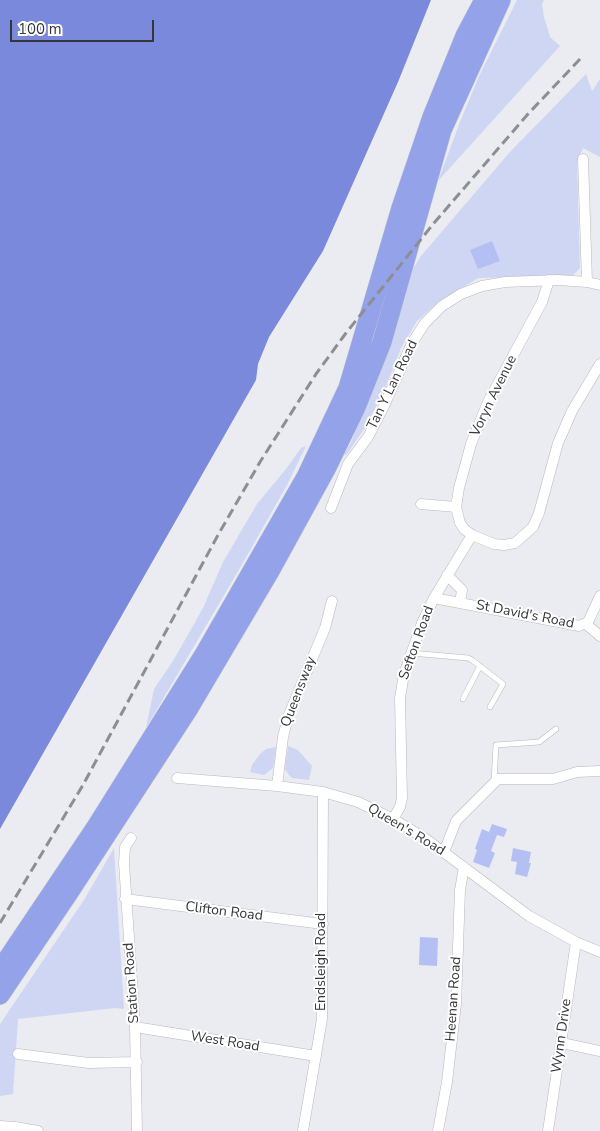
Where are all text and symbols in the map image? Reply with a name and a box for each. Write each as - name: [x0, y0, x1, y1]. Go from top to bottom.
- scale bar: [12, 10, 156, 42]
- text: 100 m: [18, 19, 62, 39]
- street label: Tan Y Lan Road: [364, 338, 422, 432]
- street label: Voryn Avenue: [467, 353, 521, 439]
- street label: St David's Road: [475, 597, 575, 633]
- street label: Sefton Road: [396, 604, 438, 682]
- street label: Queensway: [278, 654, 320, 730]
- street label: Queen's Road: [364, 800, 448, 860]
- street label: Clifton Road: [184, 899, 264, 925]
- street label: Endsleigh Road: [314, 913, 330, 1011]
- street label: Station Road: [121, 942, 143, 1024]
- street label: Heenan Road: [443, 956, 465, 1042]
- street label: Wynn Drive: [548, 998, 576, 1074]
- street label: West Road: [189, 1028, 261, 1056]

